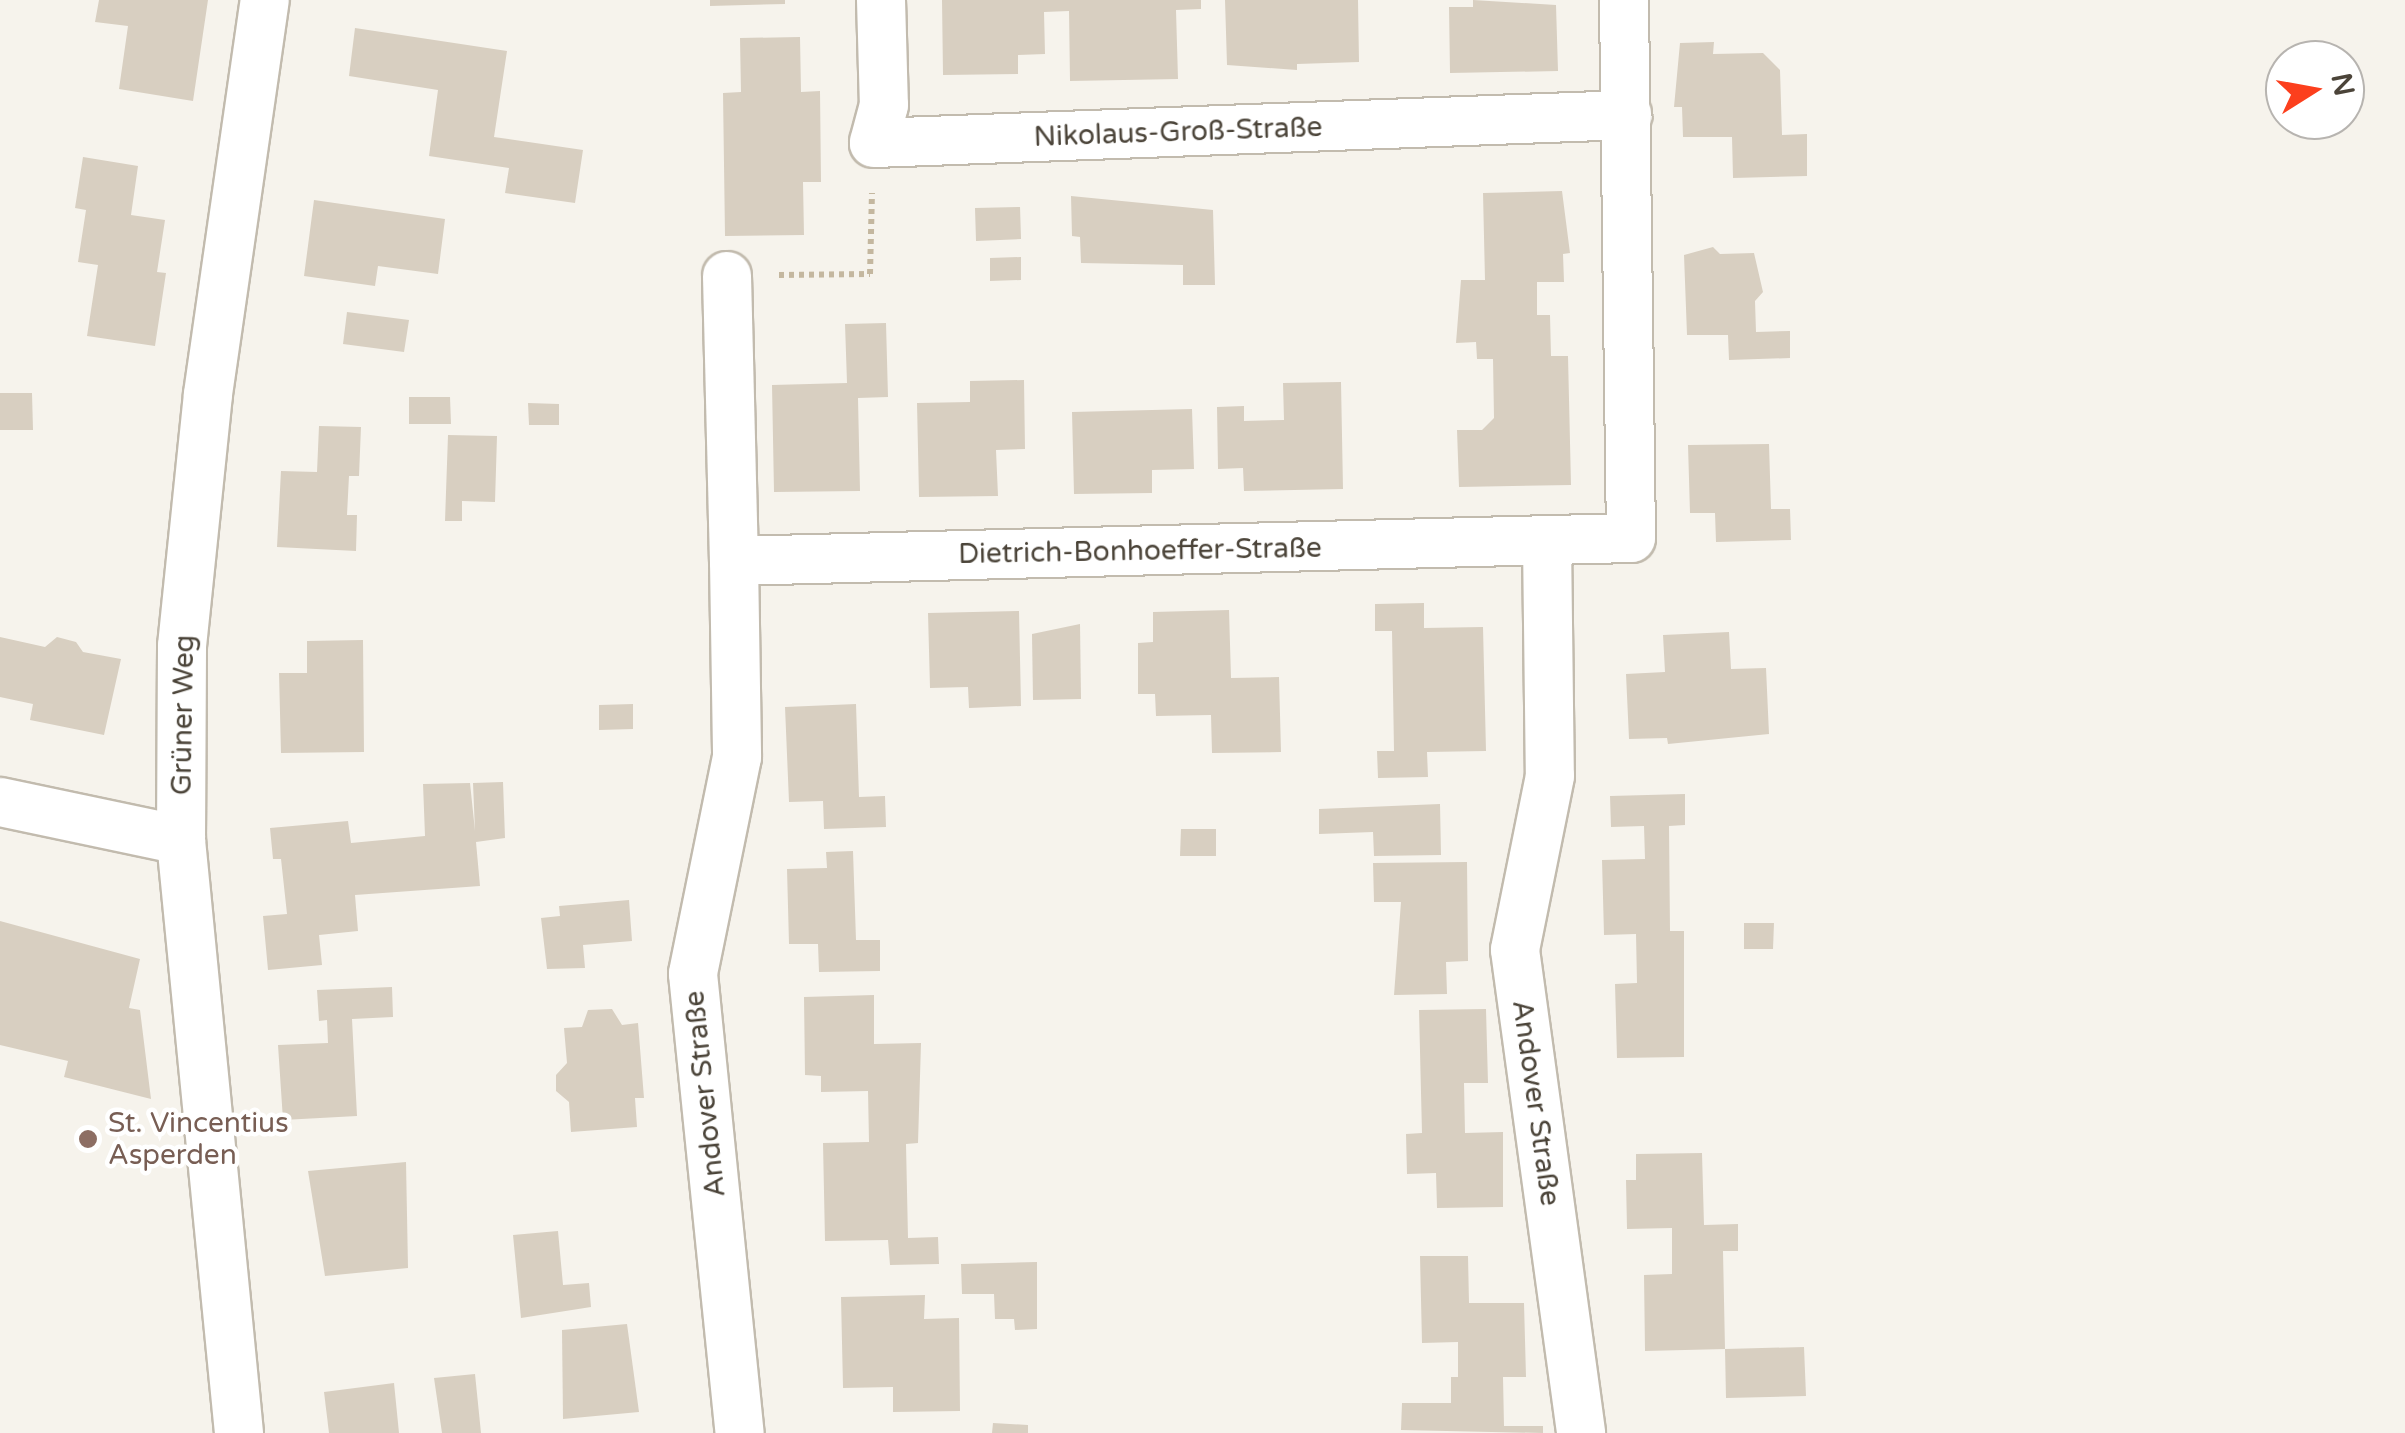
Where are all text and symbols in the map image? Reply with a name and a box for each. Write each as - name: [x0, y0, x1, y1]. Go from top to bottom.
- north arrow: [2265, 40, 2365, 140]
- text: N: [2324, 70, 2361, 99]
- street label: Nikolaus-Groß-Straße: [1033, 110, 1323, 154]
- street label: Dietrich-Bonhoeffer-Straße: [958, 531, 1322, 571]
- street label: Grüner Weg: [165, 634, 201, 796]
- street label: Andover Straße: [677, 989, 733, 1199]
- street label: Andover Straße: [1505, 998, 1567, 1208]
- place label: St. Vincentius Asperden: [108, 1106, 289, 1172]
- marker: St. Vincentius Asperden: [77, 1128, 99, 1150]

